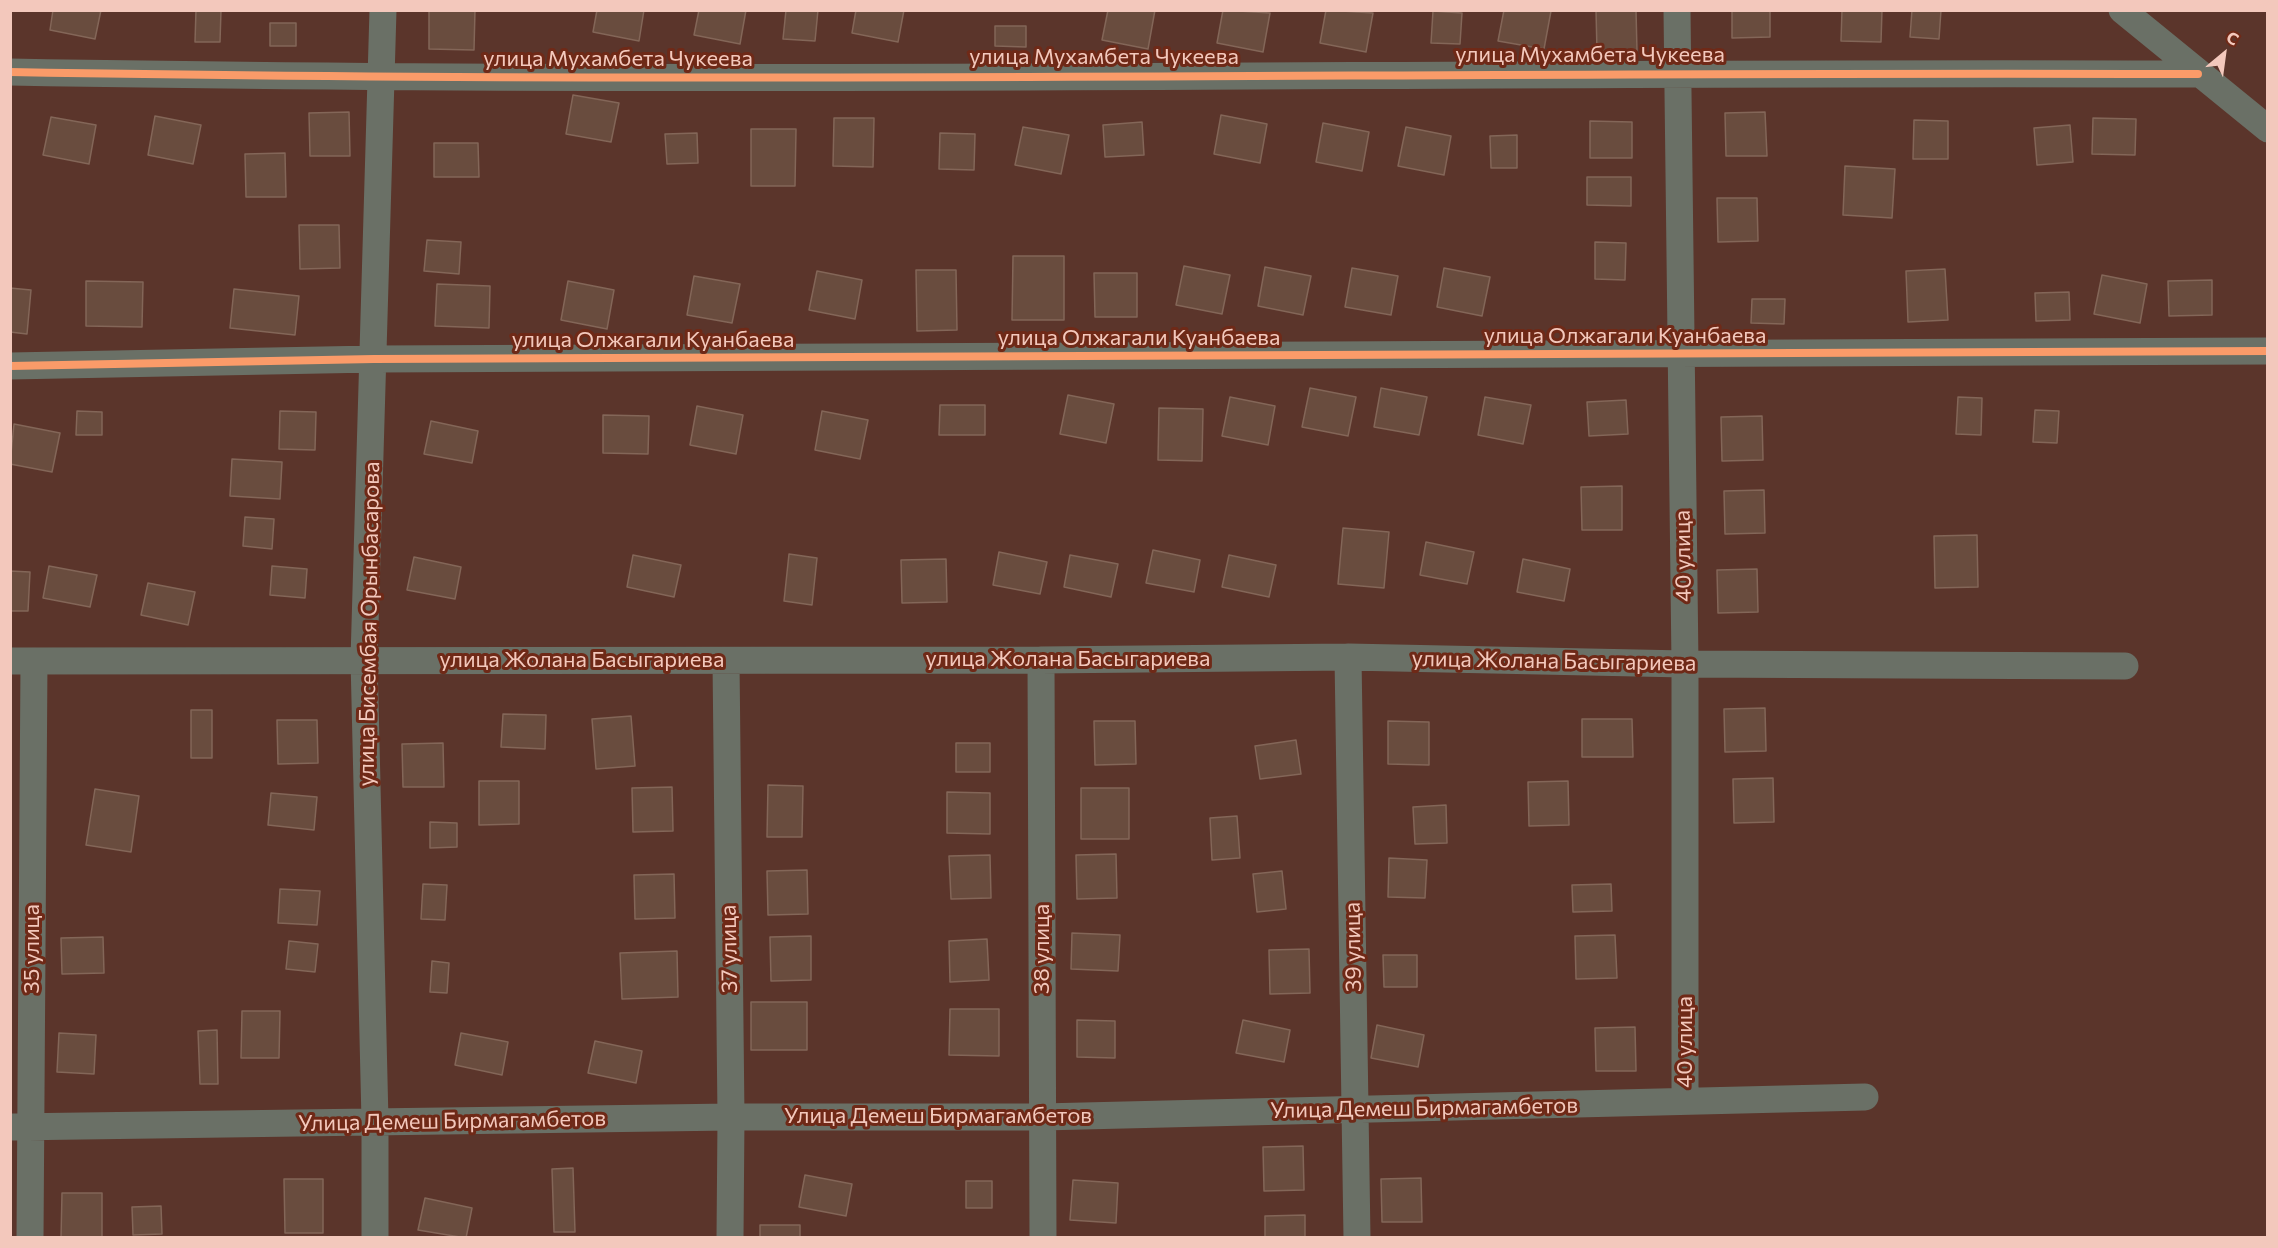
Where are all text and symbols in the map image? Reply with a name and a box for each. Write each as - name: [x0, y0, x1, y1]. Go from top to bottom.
- north arrow: [2194, 24, 2254, 84]
- text: С: [2224, 27, 2242, 49]
- street label: улица Мухамбета Чукеева: [1455, 42, 1725, 68]
- street label: улица Мухамбета Чукеева: [969, 44, 1239, 70]
- street label: улица Мухамбета Чукеева: [483, 46, 753, 72]
- street label: улица Олжагали Куанбаева: [1484, 323, 1766, 349]
- street label: улица Олжагали Куанбаева: [998, 325, 1280, 351]
- street label: улица Олжагали Куанбаева: [512, 327, 794, 353]
- street label: улица Бисембая Орынбасарова: [353, 461, 385, 787]
- street label: 40 улица: [1669, 510, 1697, 602]
- street label: улица Жолана Басыгариева: [1411, 645, 1697, 677]
- street label: улица Жолана Басыгариева: [926, 646, 1210, 672]
- street label: улица Жолана Басыгариева: [440, 647, 724, 673]
- street label: 39 улица: [1339, 902, 1367, 992]
- street label: 35 улица: [19, 904, 45, 994]
- street label: 38 улица: [1029, 904, 1055, 994]
- street label: 37 улица: [715, 905, 743, 993]
- street label: 40 улица: [1672, 996, 1698, 1088]
- street label: Улица Демеш Бирмагамбетов: [1270, 1092, 1578, 1124]
- street label: Улица Демеш Бирмагамбетов: [784, 1103, 1092, 1129]
- street label: Улица Демеш Бирмагамбетов: [298, 1105, 606, 1137]

